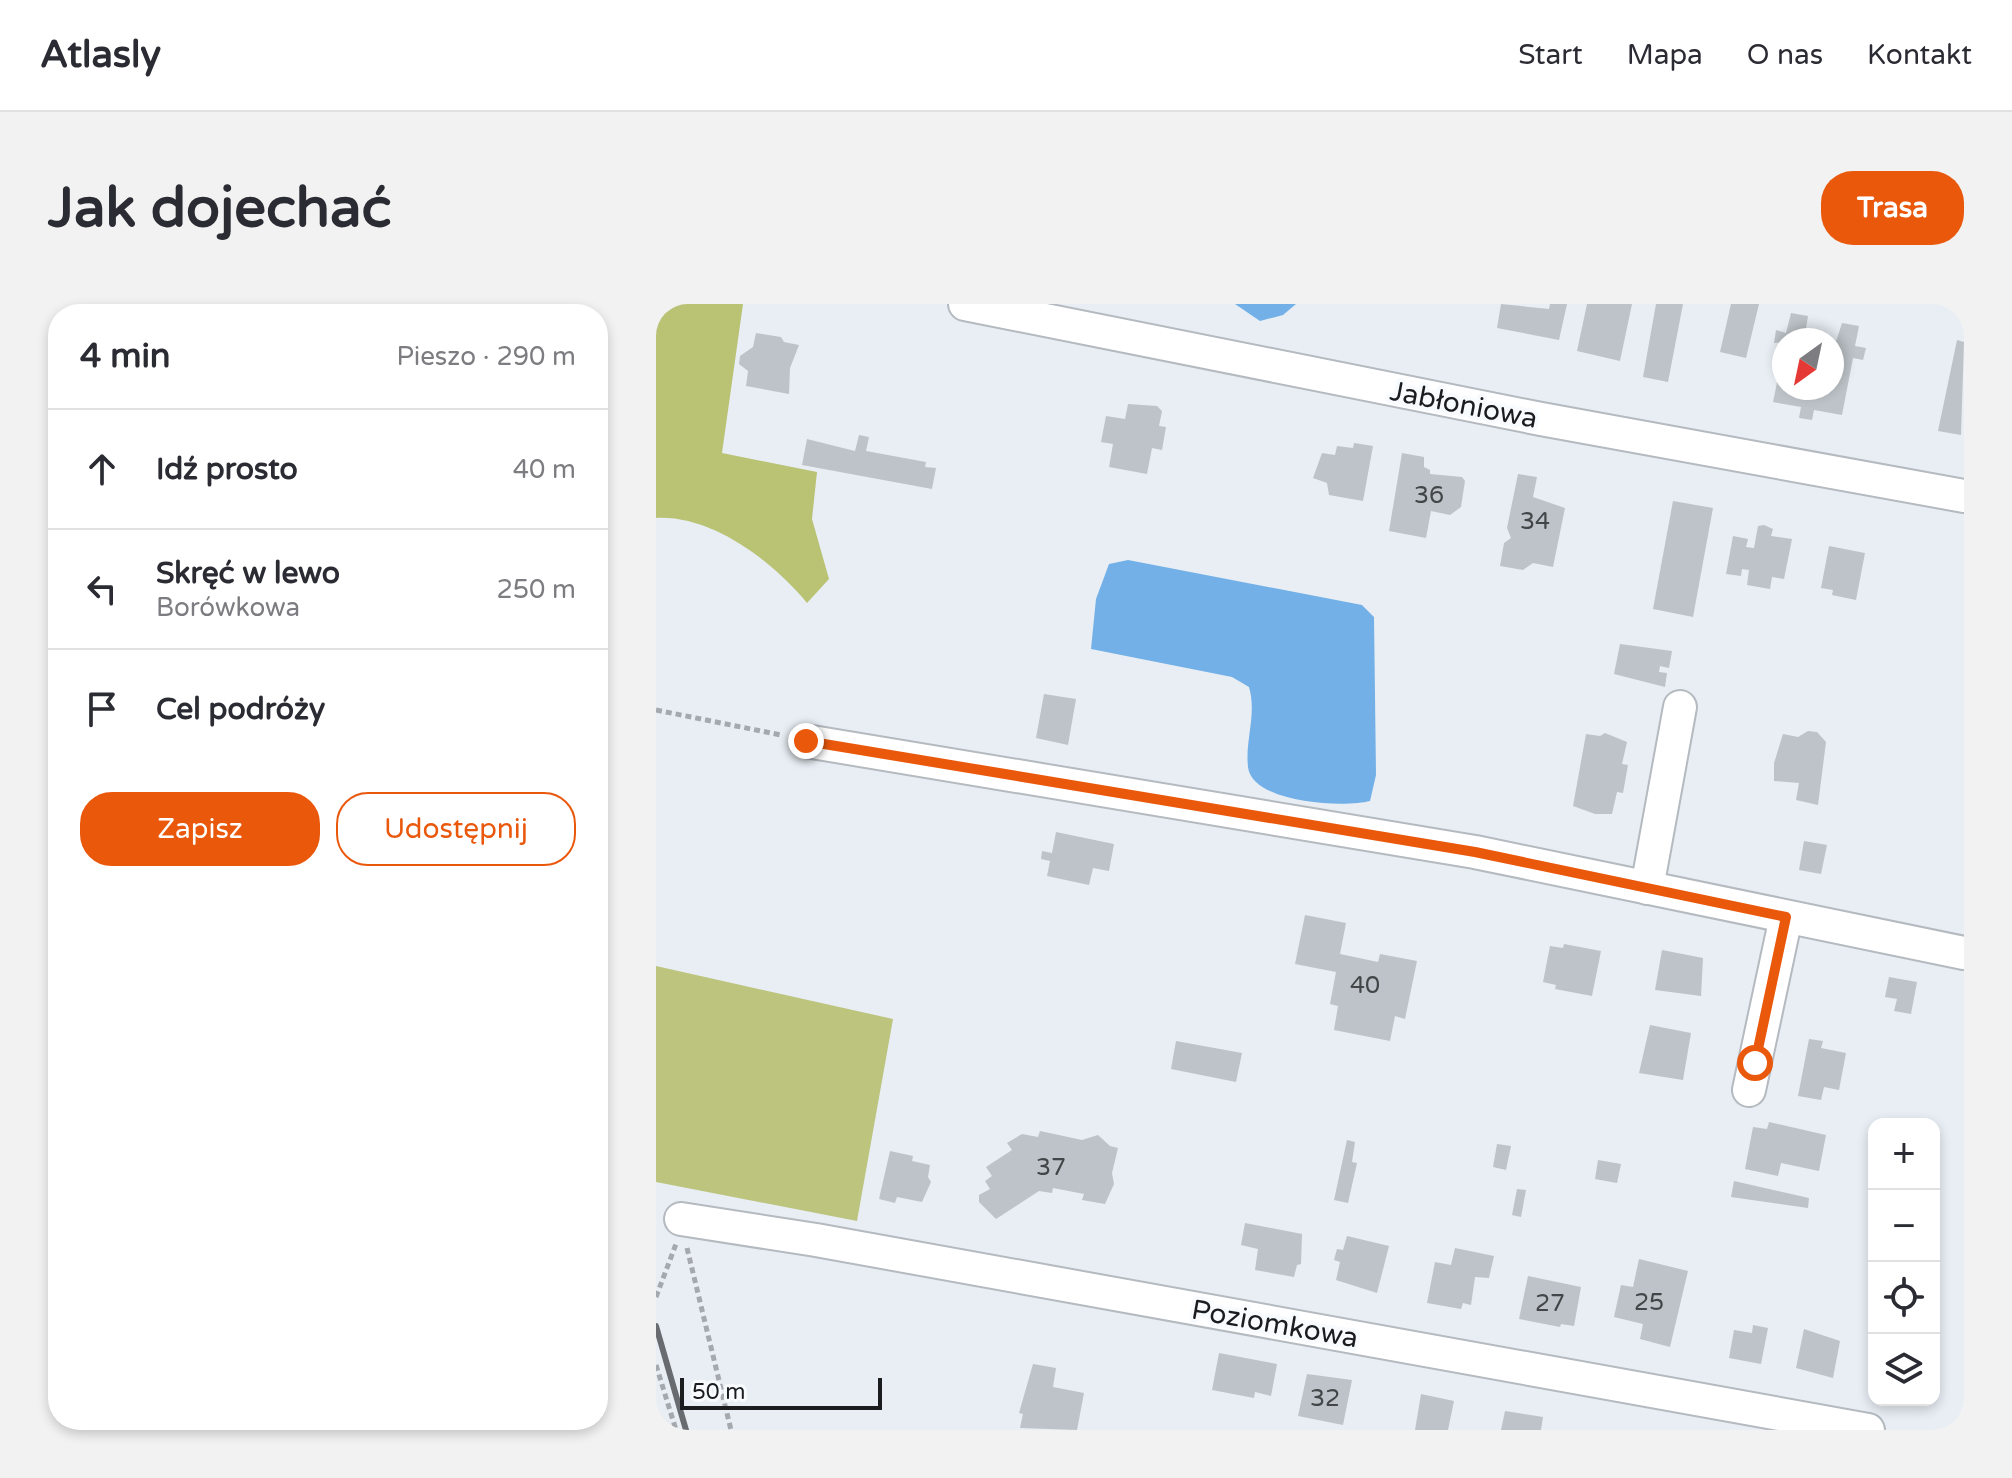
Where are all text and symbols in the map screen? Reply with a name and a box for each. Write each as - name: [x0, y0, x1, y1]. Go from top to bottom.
- text: Atlasly: [40, 32, 161, 78]
- text: Start: [1518, 38, 1583, 72]
- text: Mapa: [1627, 38, 1703, 72]
- text: O nas: [1747, 38, 1823, 72]
- text: Kontakt: [1867, 38, 1972, 72]
- button: Trasa: [1821, 171, 1964, 245]
- text: Jak dojechać: [48, 175, 391, 242]
- north arrow: [1772, 328, 1844, 400]
- text: 4 min: [80, 336, 171, 377]
- text: Pieszo · 290 m: [396, 341, 576, 372]
- street label: Jabłoniowa: [1387, 374, 1540, 436]
- icon: ahead: [80, 447, 124, 491]
- text: Idź prosto: [156, 451, 298, 488]
- text: 40 m: [513, 454, 576, 485]
- house number: 36: [1414, 481, 1444, 510]
- house number: 34: [1520, 507, 1550, 536]
- text: Skręć w lewo: [156, 555, 340, 592]
- icon: left: [80, 567, 124, 611]
- text: 250 m: [496, 574, 576, 605]
- text: Borówkowa: [156, 592, 300, 623]
- icon: arrive: [80, 687, 124, 731]
- text: Cel podróży: [156, 691, 325, 728]
- route end: [788, 723, 824, 759]
- button: Zapisz: [80, 792, 320, 866]
- button: Udostępnij: [336, 792, 576, 866]
- house number: 40: [1350, 971, 1380, 1000]
- route start: [1737, 1045, 1773, 1081]
- map controls: [1868, 1118, 1940, 1406]
- button: +: [1868, 1118, 1940, 1190]
- house number: 37: [1036, 1153, 1066, 1182]
- button: −: [1868, 1190, 1940, 1262]
- button: locate: [1868, 1262, 1940, 1334]
- house number: 25: [1634, 1288, 1664, 1317]
- house number: 27: [1535, 1289, 1565, 1318]
- street label: Poziomkowa: [1189, 1293, 1361, 1355]
- button: layers: [1868, 1334, 1940, 1406]
- scale bar: [680, 1374, 882, 1410]
- text: 50 m: [692, 1379, 746, 1405]
- house number: 32: [1310, 1384, 1340, 1413]

